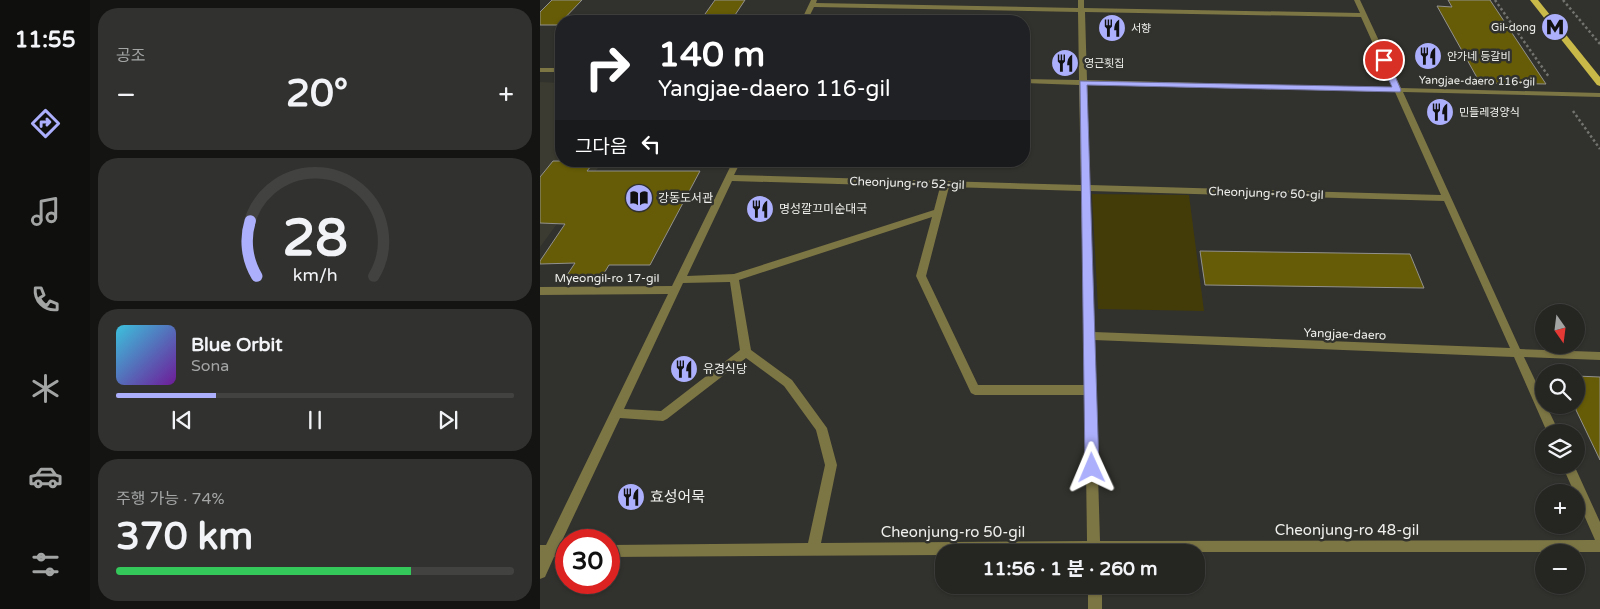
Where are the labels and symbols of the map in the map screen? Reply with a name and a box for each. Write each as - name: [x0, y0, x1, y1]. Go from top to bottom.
- metro station icon: Gil-dong: [1540, 12, 1570, 42]
- restaurant icon: 서향: [1097, 13, 1127, 43]
- place label: Gil-dong: [1491, 21, 1536, 34]
- place label: 서향: [1131, 22, 1151, 35]
- pin: [1363, 39, 1405, 81]
- restaurant icon: 안가네 등갈비: [1413, 41, 1443, 71]
- restaurant icon: 영근횟집: [1050, 48, 1080, 78]
- place label: 안가네 등갈비: [1447, 50, 1511, 63]
- place label: 영근횟집: [1084, 57, 1124, 70]
- street label: Yangjae-daero 116-gil: [1419, 73, 1535, 89]
- restaurant icon: 민들레경양식: [1425, 97, 1455, 127]
- place label: 민들레경양식: [1459, 106, 1520, 119]
- street label: Cheonjung-ro 52-gil: [849, 174, 965, 192]
- library icon: 강동도서관: [624, 183, 654, 213]
- street label: Cheonjung-ro 50-gil: [1208, 184, 1324, 202]
- place label: 강동도서관: [658, 191, 713, 205]
- restaurant icon: 명성깔끄미순대국: [745, 194, 775, 224]
- place label: 명성깔끄미순대국: [779, 202, 867, 216]
- street label: Myeongil-ro 17-gil: [554, 271, 660, 285]
- north arrow: [1535, 304, 1585, 354]
- street label: Yangjae-daero: [1303, 326, 1387, 342]
- restaurant icon: 유경식당: [669, 354, 699, 384]
- place label: 유경식당: [703, 362, 747, 376]
- position arrow: [1065, 441, 1117, 493]
- restaurant icon: 효성어묵: [616, 482, 646, 512]
- place label: 효성어묵: [650, 488, 705, 506]
- street label: Cheonjung-ro 48-gil: [1275, 521, 1419, 539]
- street label: Cheonjung-ro 50-gil: [881, 523, 1025, 541]
- speed limit sign: 30: [555, 529, 620, 594]

